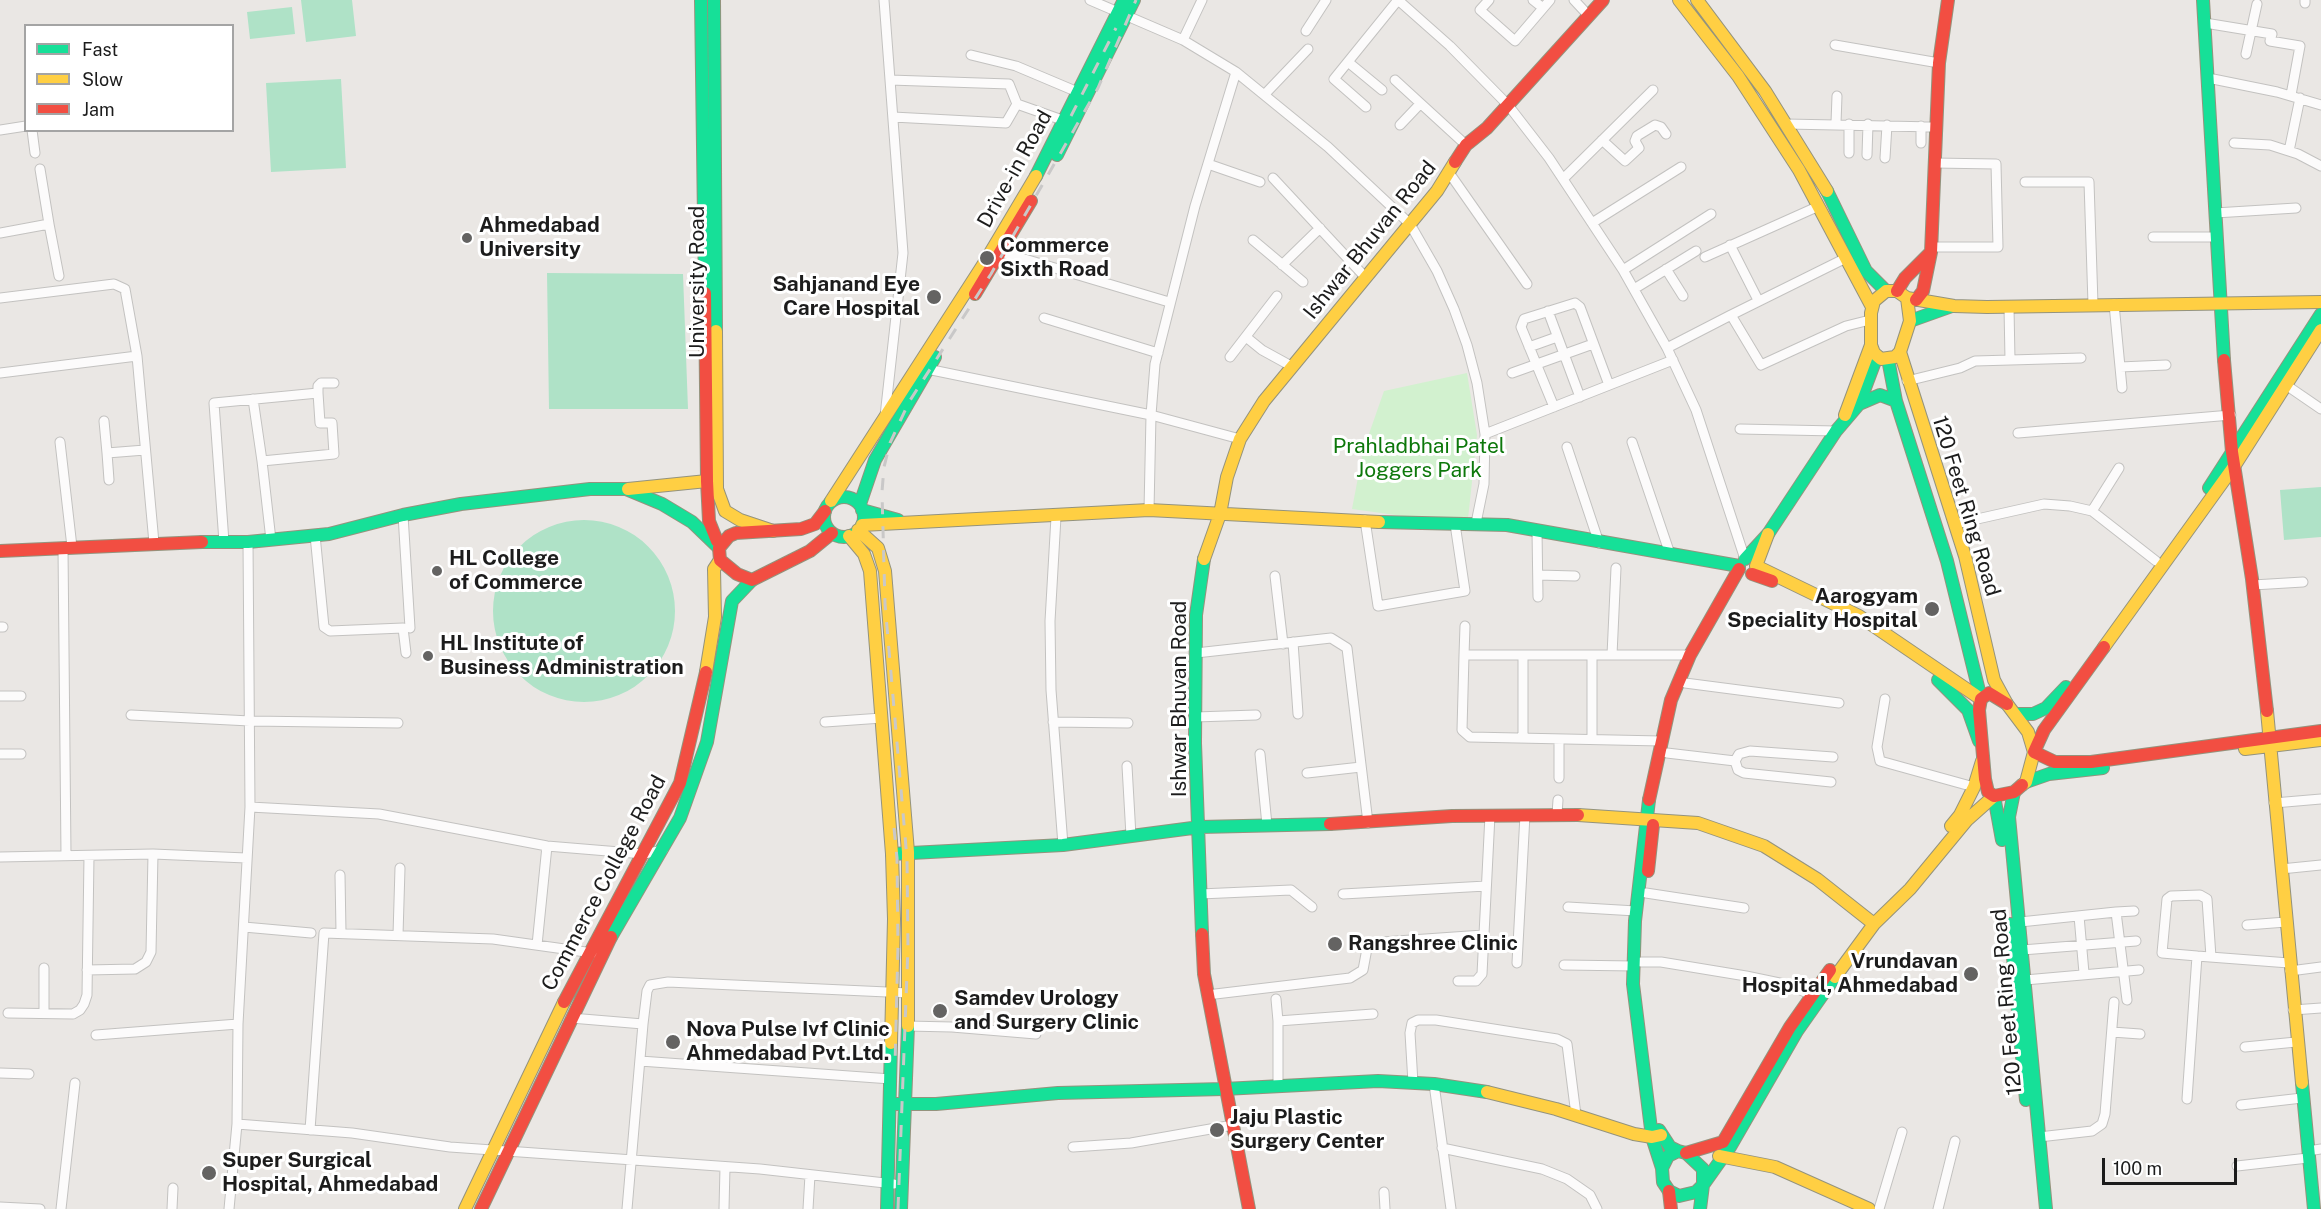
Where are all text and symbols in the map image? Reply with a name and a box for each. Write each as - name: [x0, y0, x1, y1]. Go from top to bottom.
- legend: [24, 24, 234, 132]
- text: Fast: [82, 39, 118, 60]
- text: Slow: [82, 69, 123, 90]
- text: Jam: [82, 99, 115, 120]
- street label: Drive-in Road: [972, 106, 1058, 232]
- street label: Ishwar Bhuvan Road: [1298, 156, 1442, 324]
- street label: University Road: [685, 206, 711, 358]
- place label: Ahmedabad University: [479, 213, 600, 263]
- marker: Ahmedabad University: [460, 231, 474, 245]
- place label: Commerce Sixth Road: [1000, 233, 1109, 283]
- marker: Commerce Sixth Road: [978, 249, 996, 267]
- place label: Sahjanand Eye Care Hospital: [772, 272, 920, 322]
- marker: Sahjanand Eye Care Hospital: [925, 288, 943, 306]
- street label: 120 Feet Ring Road: [1927, 413, 2005, 599]
- park label: Prahladbhai Patel Joggers Park: [1333, 434, 1505, 484]
- place label: HL College of Commerce: [449, 546, 583, 596]
- marker: HL College of Commerce: [430, 564, 444, 578]
- place label: Aarogyam Speciality Hospital: [1727, 584, 1918, 634]
- marker: Aarogyam Speciality Hospital: [1923, 600, 1941, 618]
- street label: Ishwar Bhuvan Road: [1167, 601, 1193, 797]
- place label: HL Institute of Business Administration: [440, 631, 684, 681]
- marker: HL Institute of Business Administration: [421, 649, 435, 663]
- street label: Commerce College Road: [536, 771, 672, 995]
- street label: 120 Feet Ring Road: [1986, 908, 2028, 1096]
- place label: Rangshree Clinic: [1348, 931, 1518, 957]
- marker: Rangshree Clinic: [1326, 935, 1344, 953]
- place label: Vrundavan Hospital, Ahmedabad: [1742, 949, 1958, 999]
- marker: Vrundavan Hospital, Ahmedabad: [1962, 965, 1980, 983]
- place label: Samdev Urology and Surgery Clinic: [954, 986, 1139, 1036]
- marker: Samdev Urology and Surgery Clinic: [931, 1002, 949, 1020]
- place label: Nova Pulse Ivf Clinic Ahmedabad Pvt.Ltd.: [686, 1017, 890, 1067]
- marker: Nova Pulse Ivf Clinic Ahmedabad Pvt.Ltd.: [664, 1033, 682, 1051]
- place label: Jaju Plastic Surgery Center: [1230, 1105, 1385, 1155]
- marker: Jaju Plastic Surgery Center: [1208, 1121, 1226, 1139]
- scale bar: [2105, 1146, 2240, 1184]
- place label: Super Surgical Hospital, Ahmedabad: [222, 1148, 438, 1198]
- text: 100 m: [2113, 1158, 2162, 1179]
- marker: Super Surgical Hospital, Ahmedabad: [200, 1164, 218, 1182]

